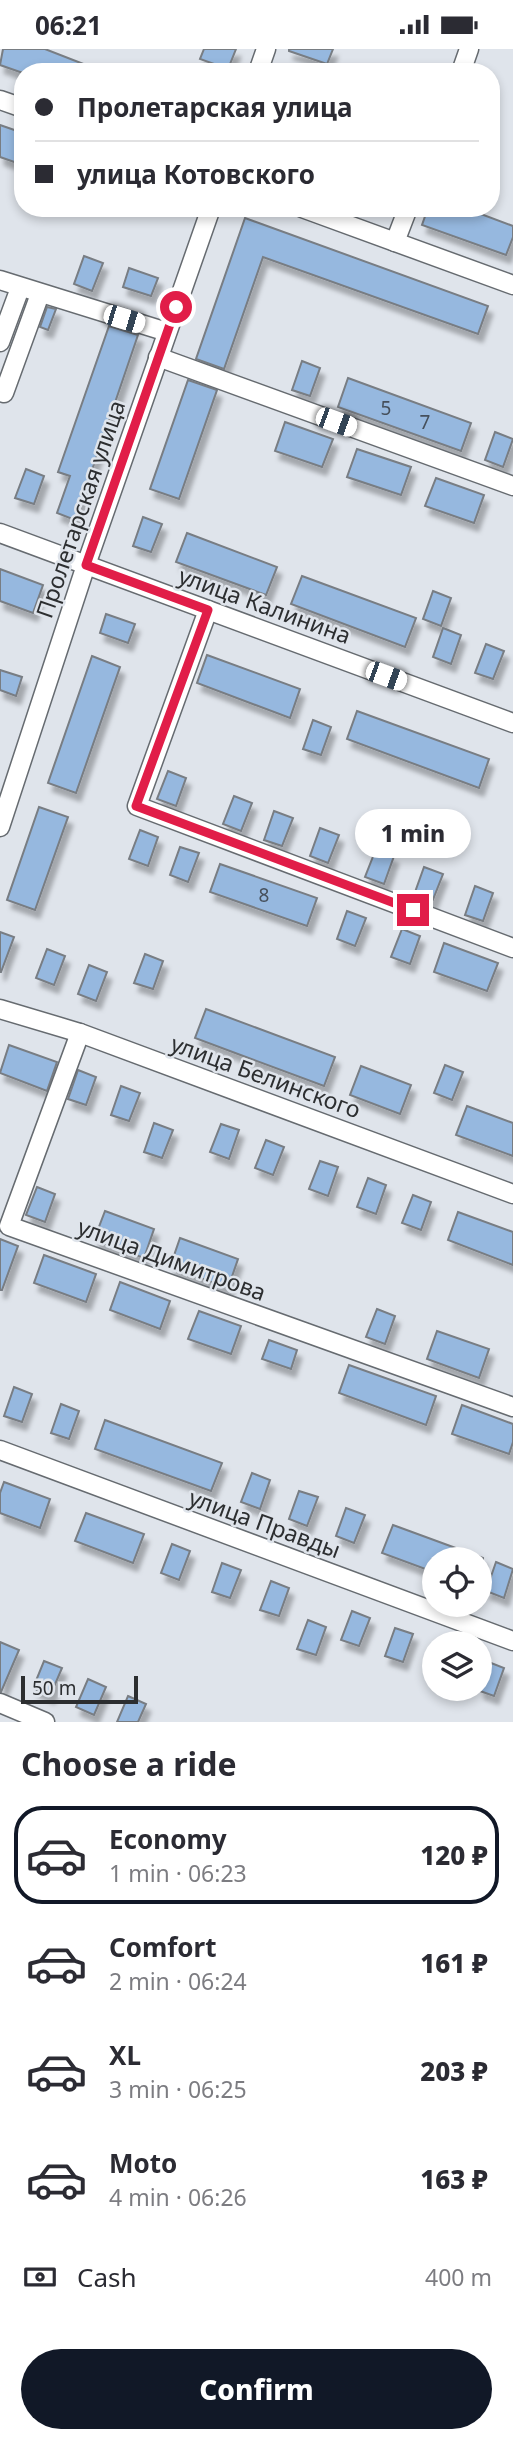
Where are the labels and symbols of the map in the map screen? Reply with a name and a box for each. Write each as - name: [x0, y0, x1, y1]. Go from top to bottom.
- route start: [160, 291, 192, 323]
- car: [101, 303, 148, 335]
- house number: 5: [381, 395, 391, 421]
- street label: Пролетарская улица: [28, 396, 132, 622]
- car: [313, 405, 360, 439]
- house number: 7: [420, 409, 430, 435]
- street label: улица Калинина: [174, 559, 356, 651]
- car: [363, 659, 410, 693]
- callout: 1 min: [355, 809, 471, 857]
- house number: 8: [259, 882, 269, 908]
- route end: [397, 894, 429, 926]
- street label: улица Белинского: [166, 1027, 366, 1125]
- street label: улица Димитрова: [73, 1210, 271, 1308]
- street label: улица Правды: [185, 1481, 345, 1565]
- scale bar: [21, 1673, 138, 1705]

